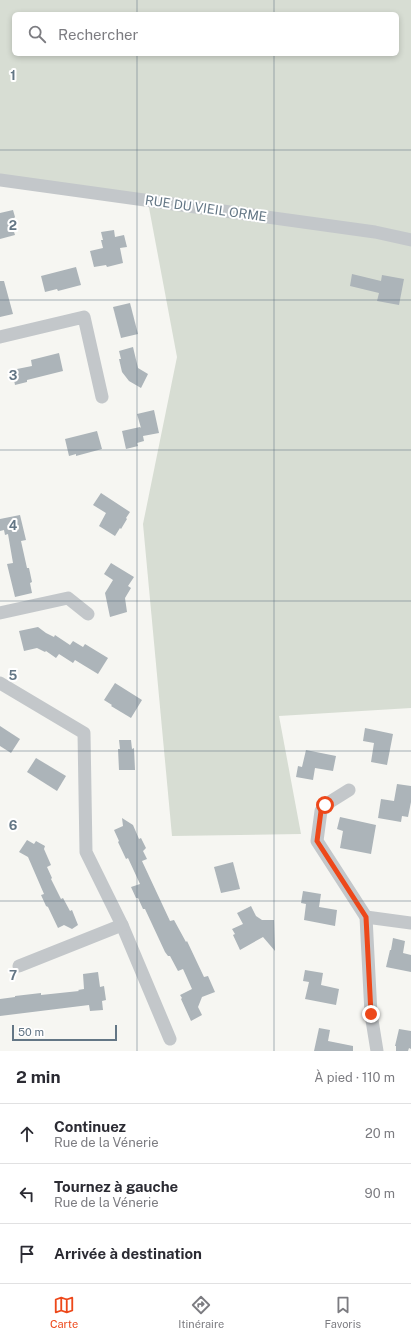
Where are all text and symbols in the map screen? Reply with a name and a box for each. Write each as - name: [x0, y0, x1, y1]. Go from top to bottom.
- search box: [12, 12, 399, 56]
- icon: search: [26, 23, 48, 45]
- text: Rechercher: [58, 26, 138, 43]
- text: 1: [10, 68, 16, 83]
- street label: RUE DU VIEIL ORME: [144, 193, 268, 224]
- text: 2: [9, 218, 17, 233]
- text: 3: [9, 368, 18, 383]
- text: 4: [9, 518, 18, 533]
- text: 5: [9, 668, 18, 683]
- route start: [316, 796, 334, 814]
- text: 6: [9, 818, 18, 833]
- text: 7: [9, 968, 17, 983]
- route end: [362, 1005, 380, 1023]
- scale bar: [12, 1023, 117, 1042]
- text: 50 m: [18, 1026, 44, 1038]
- text: 2 min: [16, 1067, 61, 1087]
- text: À pied · 110 m: [314, 1070, 395, 1085]
- text: Continuez: [54, 1118, 126, 1135]
- icon: ahead: [16, 1123, 38, 1145]
- text: 20 m: [365, 1126, 395, 1141]
- text: Rue de la Vénerie: [54, 1135, 159, 1150]
- text: Tournez à gauche: [54, 1178, 178, 1195]
- icon: left: [16, 1183, 38, 1205]
- text: 90 m: [365, 1186, 395, 1201]
- text: Rue de la Vénerie: [54, 1195, 159, 1210]
- icon: arrive: [16, 1243, 38, 1265]
- text: Arrivée à destination: [54, 1245, 202, 1262]
- tab: Carte: [50, 1294, 78, 1330]
- tab: Itinéraire: [178, 1294, 224, 1330]
- tab: Favoris: [324, 1294, 361, 1330]

